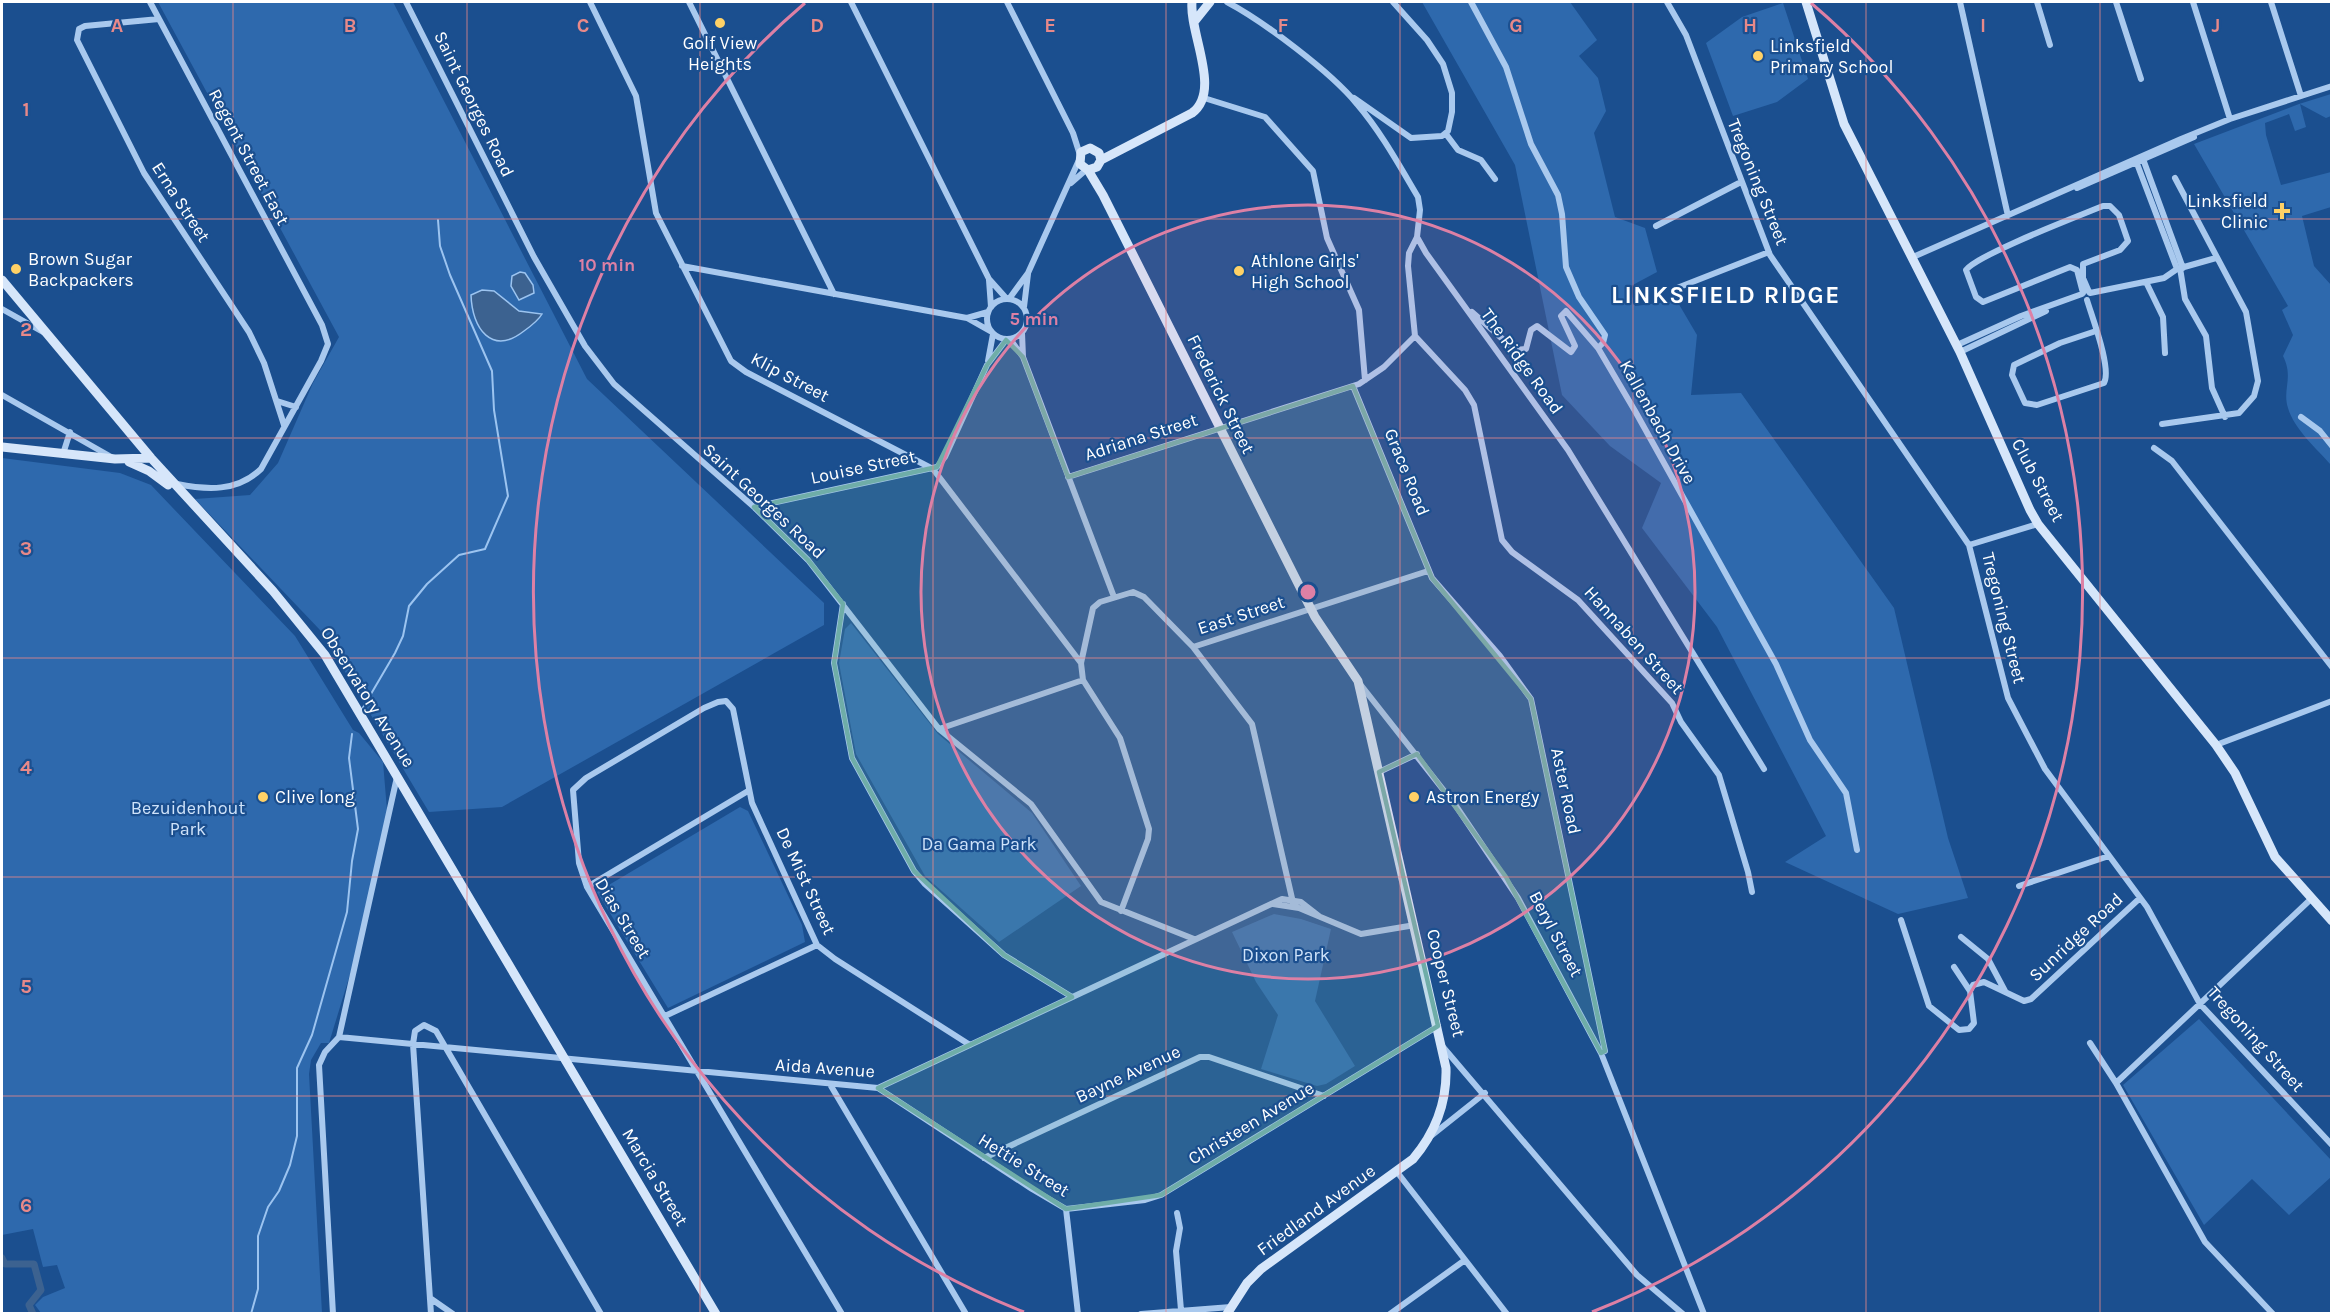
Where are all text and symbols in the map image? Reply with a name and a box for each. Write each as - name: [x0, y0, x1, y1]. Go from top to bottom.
- text: A: [111, 14, 124, 37]
- text: B: [344, 14, 356, 37]
- text: C: [577, 14, 589, 37]
- text: D: [810, 14, 824, 37]
- text: E: [1044, 14, 1056, 37]
- text: F: [1278, 14, 1289, 37]
- text: G: [1509, 14, 1523, 37]
- text: H: [1743, 14, 1757, 37]
- text: I: [1980, 14, 1986, 37]
- text: J: [2212, 14, 2220, 37]
- marker: Golf View Heights: [713, 16, 727, 30]
- street label: Saint Georges Road: [429, 27, 519, 181]
- place label: Golf View Heights: [683, 32, 757, 75]
- place label: Linksfield Primary School: [1770, 35, 1894, 78]
- marker: Linksfield Primary School: [1751, 49, 1765, 63]
- street label: Regent Street East: [204, 85, 294, 229]
- text: 1: [22, 98, 30, 121]
- street label: Tregoning Street: [1723, 116, 1793, 249]
- street label: Erna Street: [147, 158, 215, 246]
- place label: Linksfield Clinic: [2187, 190, 2268, 233]
- marker: Linksfield Clinic: [2273, 202, 2291, 220]
- place label: Brown Sugar Backpackers: [28, 248, 134, 291]
- place label: Athlone Girls' High School: [1251, 250, 1359, 293]
- text: 10 min: [579, 254, 635, 276]
- marker: Brown Sugar Backpackers: [9, 262, 23, 276]
- marker: Athlone Girls' High School: [1232, 264, 1246, 278]
- district label: LINKSFIELD RIDGE: [1611, 281, 1841, 309]
- street label: The Ridge Road: [1476, 304, 1568, 418]
- text: 5 min: [1009, 308, 1059, 330]
- text: 2: [20, 318, 32, 341]
- street label: Frederick Street: [1183, 331, 1259, 457]
- street label: Klip Street: [747, 347, 833, 407]
- street label: Kallenbach Drive: [1615, 356, 1701, 488]
- street label: Adriana Street: [1082, 408, 1200, 466]
- street label: Grace Road: [1380, 425, 1434, 519]
- street label: Club Street: [2007, 435, 2069, 526]
- street label: Saint Georges Road: [698, 439, 830, 563]
- street label: Louise Street: [808, 445, 918, 489]
- text: 3: [20, 537, 32, 560]
- street label: Tregoning Street: [1977, 550, 2031, 686]
- street label: Hannaben Street: [1580, 581, 1689, 699]
- centre of rings: [1298, 582, 1318, 602]
- street label: East Street: [1195, 591, 1287, 639]
- street label: Observatory Avenue: [316, 623, 420, 771]
- street label: Aster Road: [1546, 746, 1586, 836]
- text: 4: [20, 756, 32, 779]
- place label: Clive long: [275, 786, 355, 808]
- place label: Astron Energy: [1426, 786, 1540, 808]
- marker: Clive long: [256, 790, 270, 804]
- marker: Astron Energy: [1407, 790, 1421, 804]
- park label: Bezuidenhout Park: [131, 797, 245, 840]
- street label: De Mist Street: [772, 824, 841, 938]
- park label: Da Gama Park: [921, 833, 1037, 855]
- street label: Dias Street: [590, 874, 656, 963]
- street label: Beryl Street: [1524, 887, 1588, 981]
- street label: Sunridge Road: [2025, 888, 2127, 986]
- street label: Cooper Street: [1422, 927, 1470, 1040]
- park label: Dixon Park: [1242, 944, 1330, 966]
- text: 5: [20, 975, 32, 998]
- street label: Tregoning Street: [2203, 982, 2309, 1096]
- street label: Bayne Avenue: [1072, 1040, 1184, 1108]
- street label: Aida Avenue: [774, 1054, 876, 1082]
- street label: Christeen Avenue: [1184, 1077, 1318, 1169]
- street label: Marcia Street: [617, 1124, 693, 1230]
- street label: Hettie Street: [974, 1128, 1074, 1202]
- street label: Friedland Avenue: [1252, 1160, 1380, 1260]
- text: 6: [20, 1194, 32, 1217]

